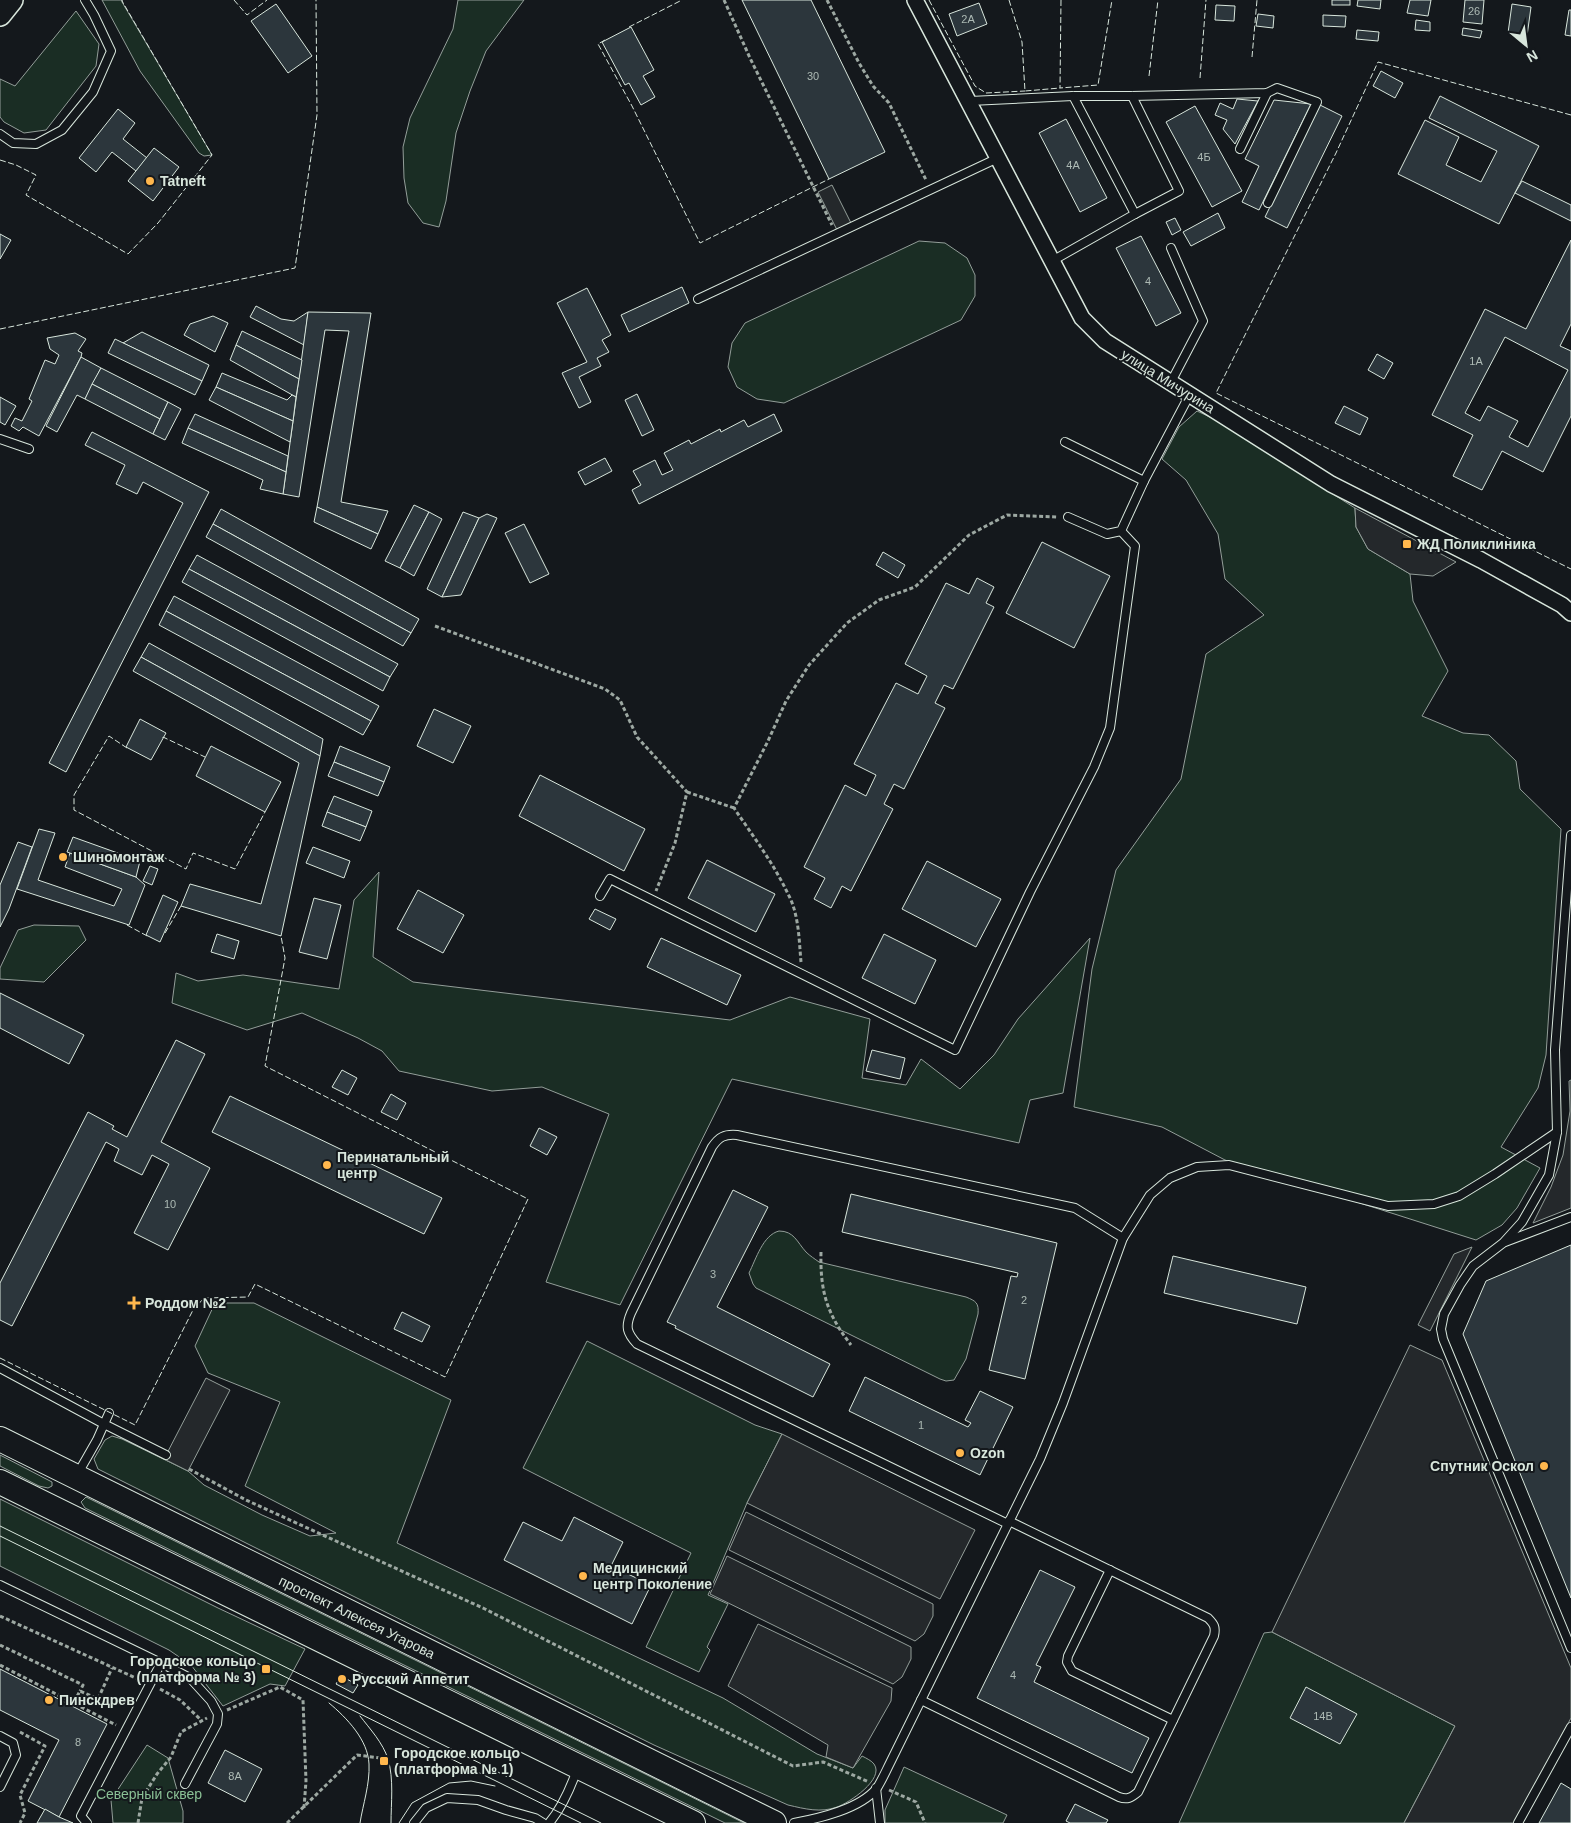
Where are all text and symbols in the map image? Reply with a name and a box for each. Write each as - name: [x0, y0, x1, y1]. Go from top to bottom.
- house number: 26: [1468, 5, 1480, 17]
- house number: 2А: [961, 13, 975, 25]
- north arrow: [1501, 20, 1551, 70]
- text: N: [1524, 47, 1541, 66]
- house number: 30: [807, 70, 819, 82]
- house number: 4Б: [1197, 151, 1211, 163]
- house number: 4А: [1066, 159, 1080, 171]
- place label: Tatneft: [160, 173, 206, 189]
- marker: Tatneft: [144, 175, 156, 187]
- house number: 4: [1145, 275, 1151, 287]
- street label: улица Мичурина: [1118, 346, 1218, 416]
- house number: 1А: [1469, 355, 1483, 367]
- place label: ЖД Поликлиника: [1416, 536, 1536, 552]
- marker: ЖД Поликлиника: [1401, 538, 1413, 550]
- place label: Шиномонтаж: [73, 849, 165, 865]
- marker: Шиномонтаж: [57, 851, 69, 863]
- place label: Перинатальный центр: [337, 1149, 449, 1181]
- marker: Перинатальный центр: [321, 1159, 333, 1171]
- house number: 10: [164, 1198, 176, 1210]
- house number: 3: [710, 1268, 716, 1280]
- house number: 2: [1021, 1294, 1027, 1306]
- place label: Роддом №2: [145, 1295, 226, 1311]
- marker: Роддом №2: [127, 1296, 141, 1310]
- house number: 1: [918, 1419, 924, 1431]
- place label: Ozon: [970, 1445, 1005, 1461]
- marker: Ozon: [954, 1447, 966, 1459]
- place label: Спутник Оскол: [1430, 1458, 1534, 1474]
- marker: Спутник Оскол: [1538, 1460, 1550, 1472]
- place label: Медицинский центр Поколение: [593, 1560, 712, 1592]
- marker: Медицинский центр Поколение: [577, 1570, 589, 1582]
- street label: проспект Алексея Угарова: [276, 1572, 438, 1662]
- place label: Городское кольцо (платформа № 3): [130, 1653, 256, 1685]
- marker: Городское кольцо (платформа № 3): [260, 1663, 272, 1675]
- house number: 4: [1010, 1669, 1016, 1681]
- place label: Русский Аппетит: [352, 1671, 470, 1687]
- marker: Русский Аппетит: [336, 1673, 348, 1685]
- place label: Пинскдрев: [59, 1692, 135, 1708]
- marker: Пинскдрев: [43, 1694, 55, 1706]
- house number: 14В: [1313, 1710, 1333, 1722]
- house number: 8: [75, 1736, 81, 1748]
- place label: Городское кольцо (платформа № 1): [394, 1745, 520, 1777]
- marker: Городское кольцо (платформа № 1): [378, 1755, 390, 1767]
- house number: 8А: [228, 1770, 242, 1782]
- park label: Северный сквер: [96, 1786, 202, 1802]

